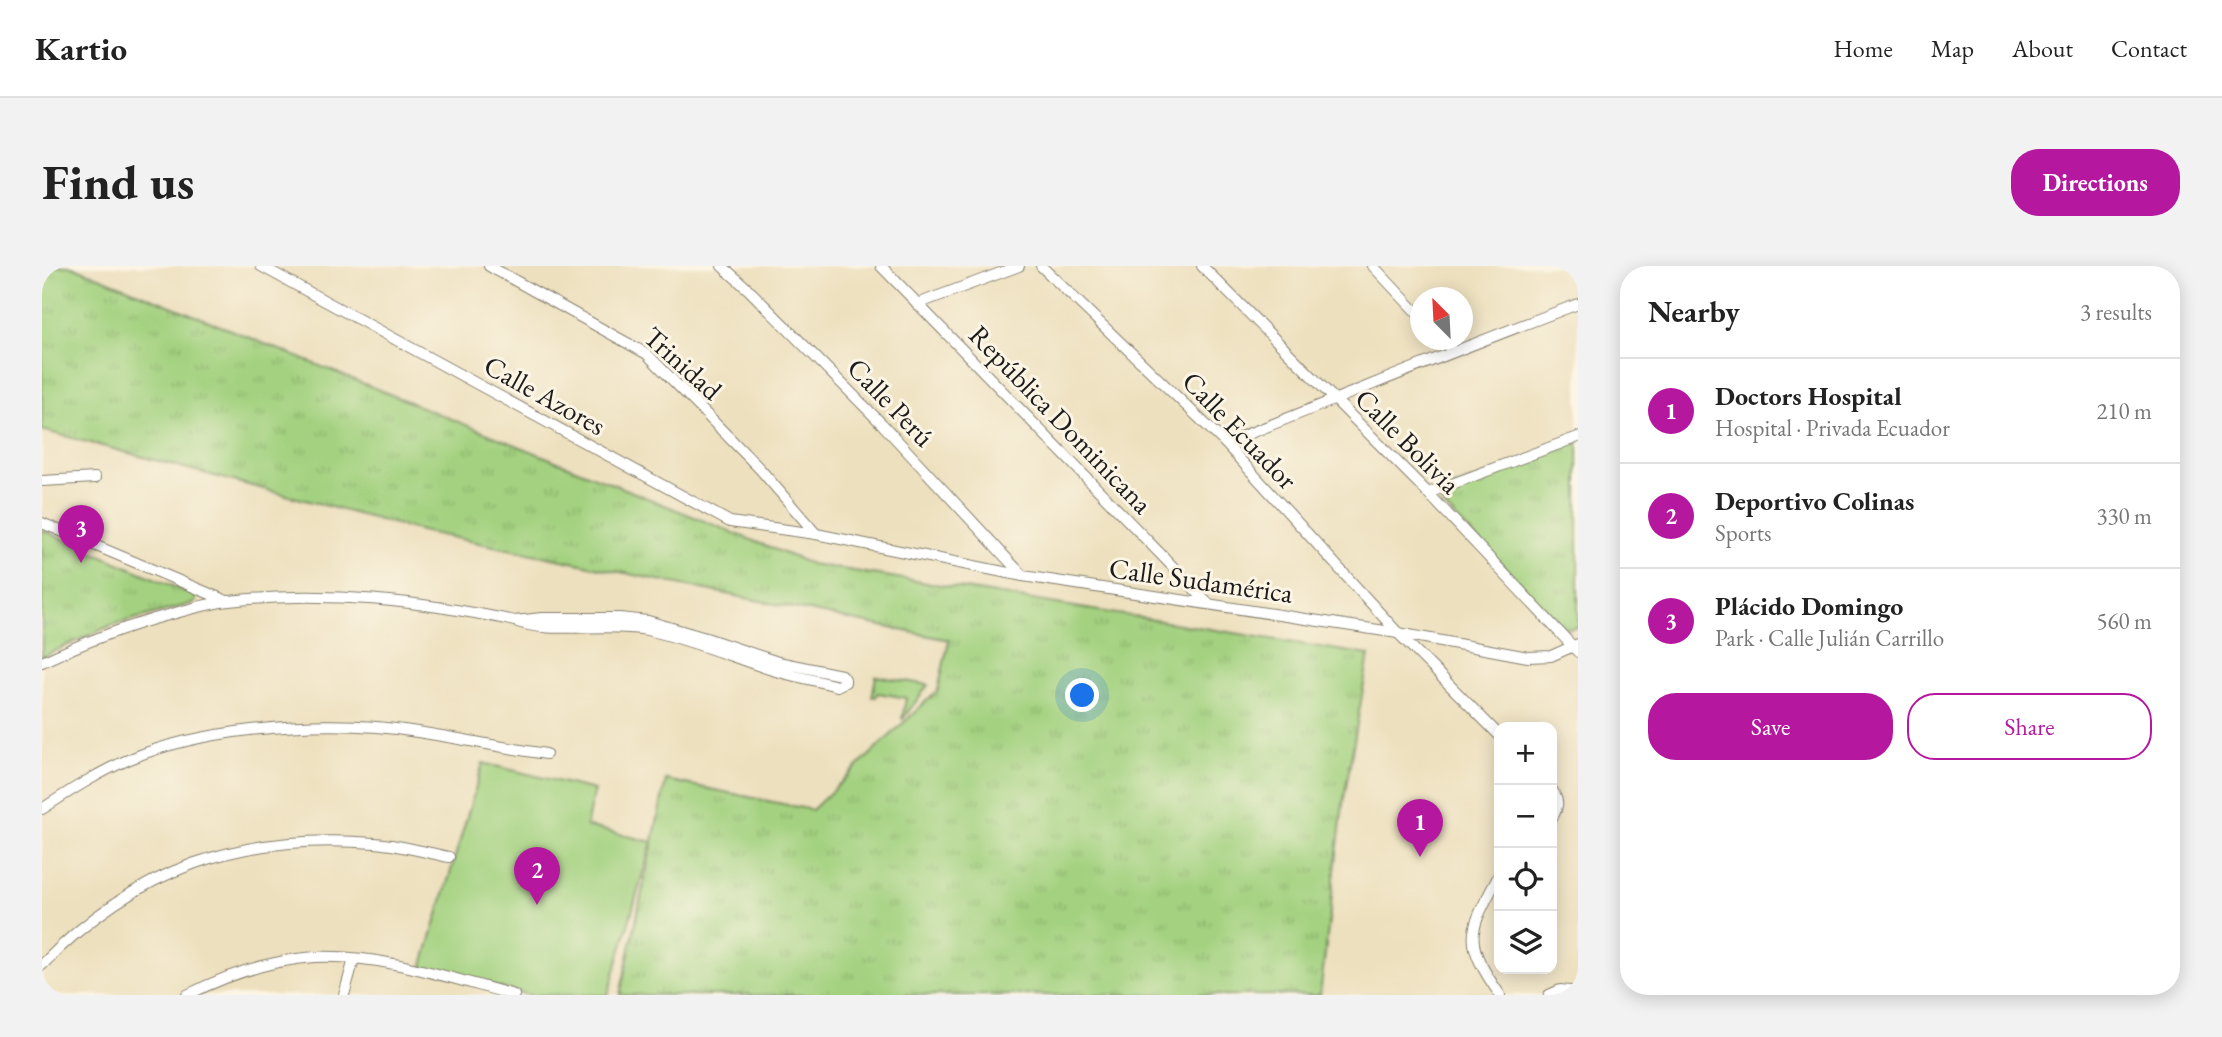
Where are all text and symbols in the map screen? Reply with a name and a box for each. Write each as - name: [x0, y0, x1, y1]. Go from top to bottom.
- text: Kartio: [35, 27, 127, 70]
- text: Home: [1833, 33, 1893, 64]
- text: Map: [1931, 33, 1974, 64]
- text: About: [2012, 33, 2073, 64]
- text: Contact: [2111, 33, 2187, 64]
- button: Directions: [2011, 149, 2180, 216]
- text: Find us: [42, 150, 194, 214]
- north arrow: [1410, 287, 1473, 350]
- text: Nearby: [1648, 292, 1740, 331]
- text: 3 results: [2080, 297, 2152, 327]
- street label: República Dominicana: [962, 317, 1161, 522]
- street label: Trinidad: [636, 318, 730, 408]
- street label: Calle Azores: [478, 347, 612, 443]
- street label: Calle Perú: [840, 350, 942, 454]
- street label: Calle Ecuador: [1175, 363, 1306, 497]
- text: Doctors Hospital: [1715, 379, 1902, 413]
- street label: Calle Bolivia: [1348, 381, 1469, 502]
- text: 1: [1665, 396, 1677, 426]
- text: 210 m: [2096, 396, 2152, 426]
- text: Hospital · Privada Ecuador: [1715, 413, 1950, 443]
- text: Deportivo Colinas: [1715, 484, 1914, 518]
- text: 2: [1665, 501, 1677, 531]
- text: 330 m: [2096, 501, 2152, 531]
- pin: 3: [58, 505, 104, 563]
- text: Sports: [1715, 518, 1771, 548]
- street label: Calle Sudamérica: [1107, 549, 1296, 611]
- text: Plácido Domingo: [1715, 589, 1903, 623]
- text: 3: [1665, 606, 1677, 636]
- text: 560 m: [2096, 606, 2152, 636]
- text: Park · Calle Julián Carrillo: [1715, 623, 1944, 653]
- your location: [1065, 678, 1099, 712]
- button: Save: [1648, 693, 1893, 760]
- button: Share: [1907, 693, 2152, 760]
- map controls: [1494, 722, 1557, 974]
- button: +: [1494, 722, 1557, 785]
- button: −: [1494, 785, 1557, 848]
- pin: 1: [1397, 799, 1443, 857]
- pin: 2: [514, 847, 560, 905]
- button: locate: [1494, 848, 1557, 911]
- button: layers: [1494, 911, 1557, 974]

